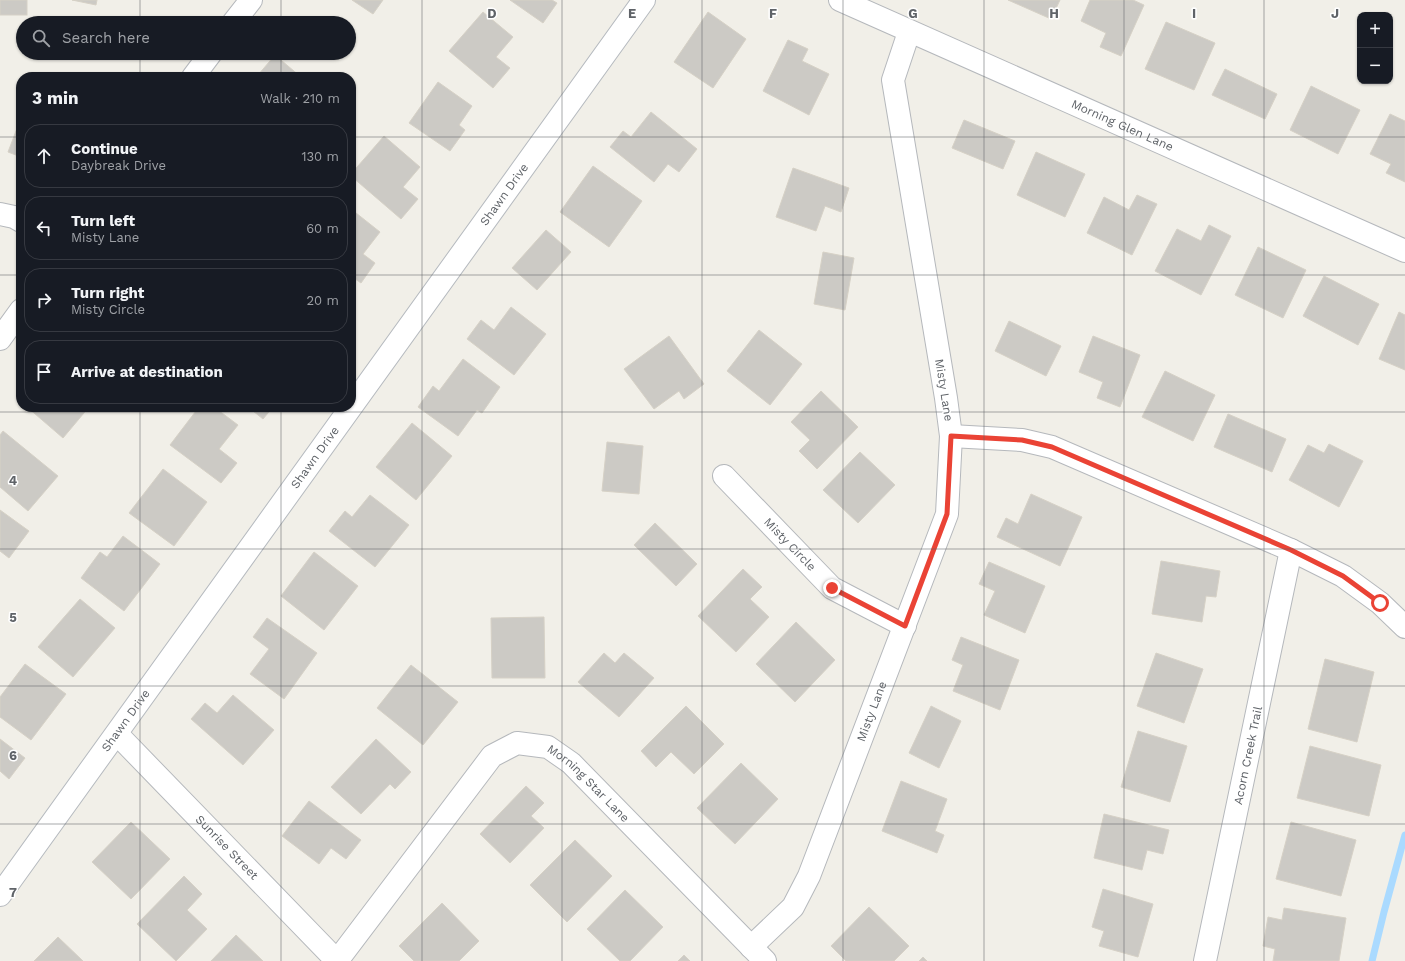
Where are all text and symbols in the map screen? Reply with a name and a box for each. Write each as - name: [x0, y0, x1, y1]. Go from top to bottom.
- text: D: [487, 6, 497, 21]
- text: E: [628, 6, 636, 21]
- text: F: [769, 6, 777, 21]
- text: G: [908, 6, 918, 21]
- text: H: [1049, 6, 1059, 21]
- text: I: [1192, 6, 1196, 21]
- text: J: [1331, 6, 1339, 21]
- map controls: [1357, 12, 1393, 84]
- button: +: [1357, 12, 1393, 48]
- search box: [16, 16, 356, 60]
- icon: search: [30, 27, 52, 49]
- text: Search here: [62, 29, 150, 47]
- button: −: [1357, 48, 1393, 84]
- text: 3 min: [32, 88, 78, 108]
- text: Walk · 210 m: [260, 91, 340, 106]
- street label: Morning Glen Lane: [1069, 97, 1176, 154]
- text: Continue: [71, 140, 138, 158]
- icon: ahead: [33, 145, 55, 167]
- text: 130 m: [301, 149, 339, 164]
- text: Daybreak Drive: [71, 158, 166, 173]
- street label: Shawn Drive: [477, 161, 531, 228]
- text: Turn left: [71, 212, 135, 230]
- icon: left: [33, 217, 55, 239]
- text: 60 m: [306, 221, 339, 236]
- text: Misty Lane: [71, 230, 139, 245]
- text: Turn right: [71, 284, 144, 302]
- icon: right: [33, 289, 55, 311]
- text: 20 m: [307, 293, 339, 308]
- text: Misty Circle: [71, 302, 145, 317]
- street label: Misty Lane: [932, 358, 956, 422]
- icon: arrive: [33, 361, 55, 383]
- text: Arrive at destination: [71, 363, 223, 381]
- street label: Shawn Drive: [288, 424, 342, 491]
- text: 4: [9, 473, 18, 488]
- street label: Misty Circle: [761, 515, 819, 574]
- route end: [823, 579, 841, 597]
- route start: [1371, 594, 1389, 612]
- text: 5: [9, 610, 17, 625]
- street label: Misty Lane: [854, 679, 890, 743]
- street label: Shawn Drive: [98, 687, 153, 754]
- street label: Acorn Creek Trail: [1231, 705, 1265, 806]
- street label: Morning Star Lane: [545, 742, 632, 825]
- text: 6: [9, 748, 17, 763]
- street label: Sunrise Street: [193, 812, 261, 883]
- text: 7: [9, 885, 17, 900]

